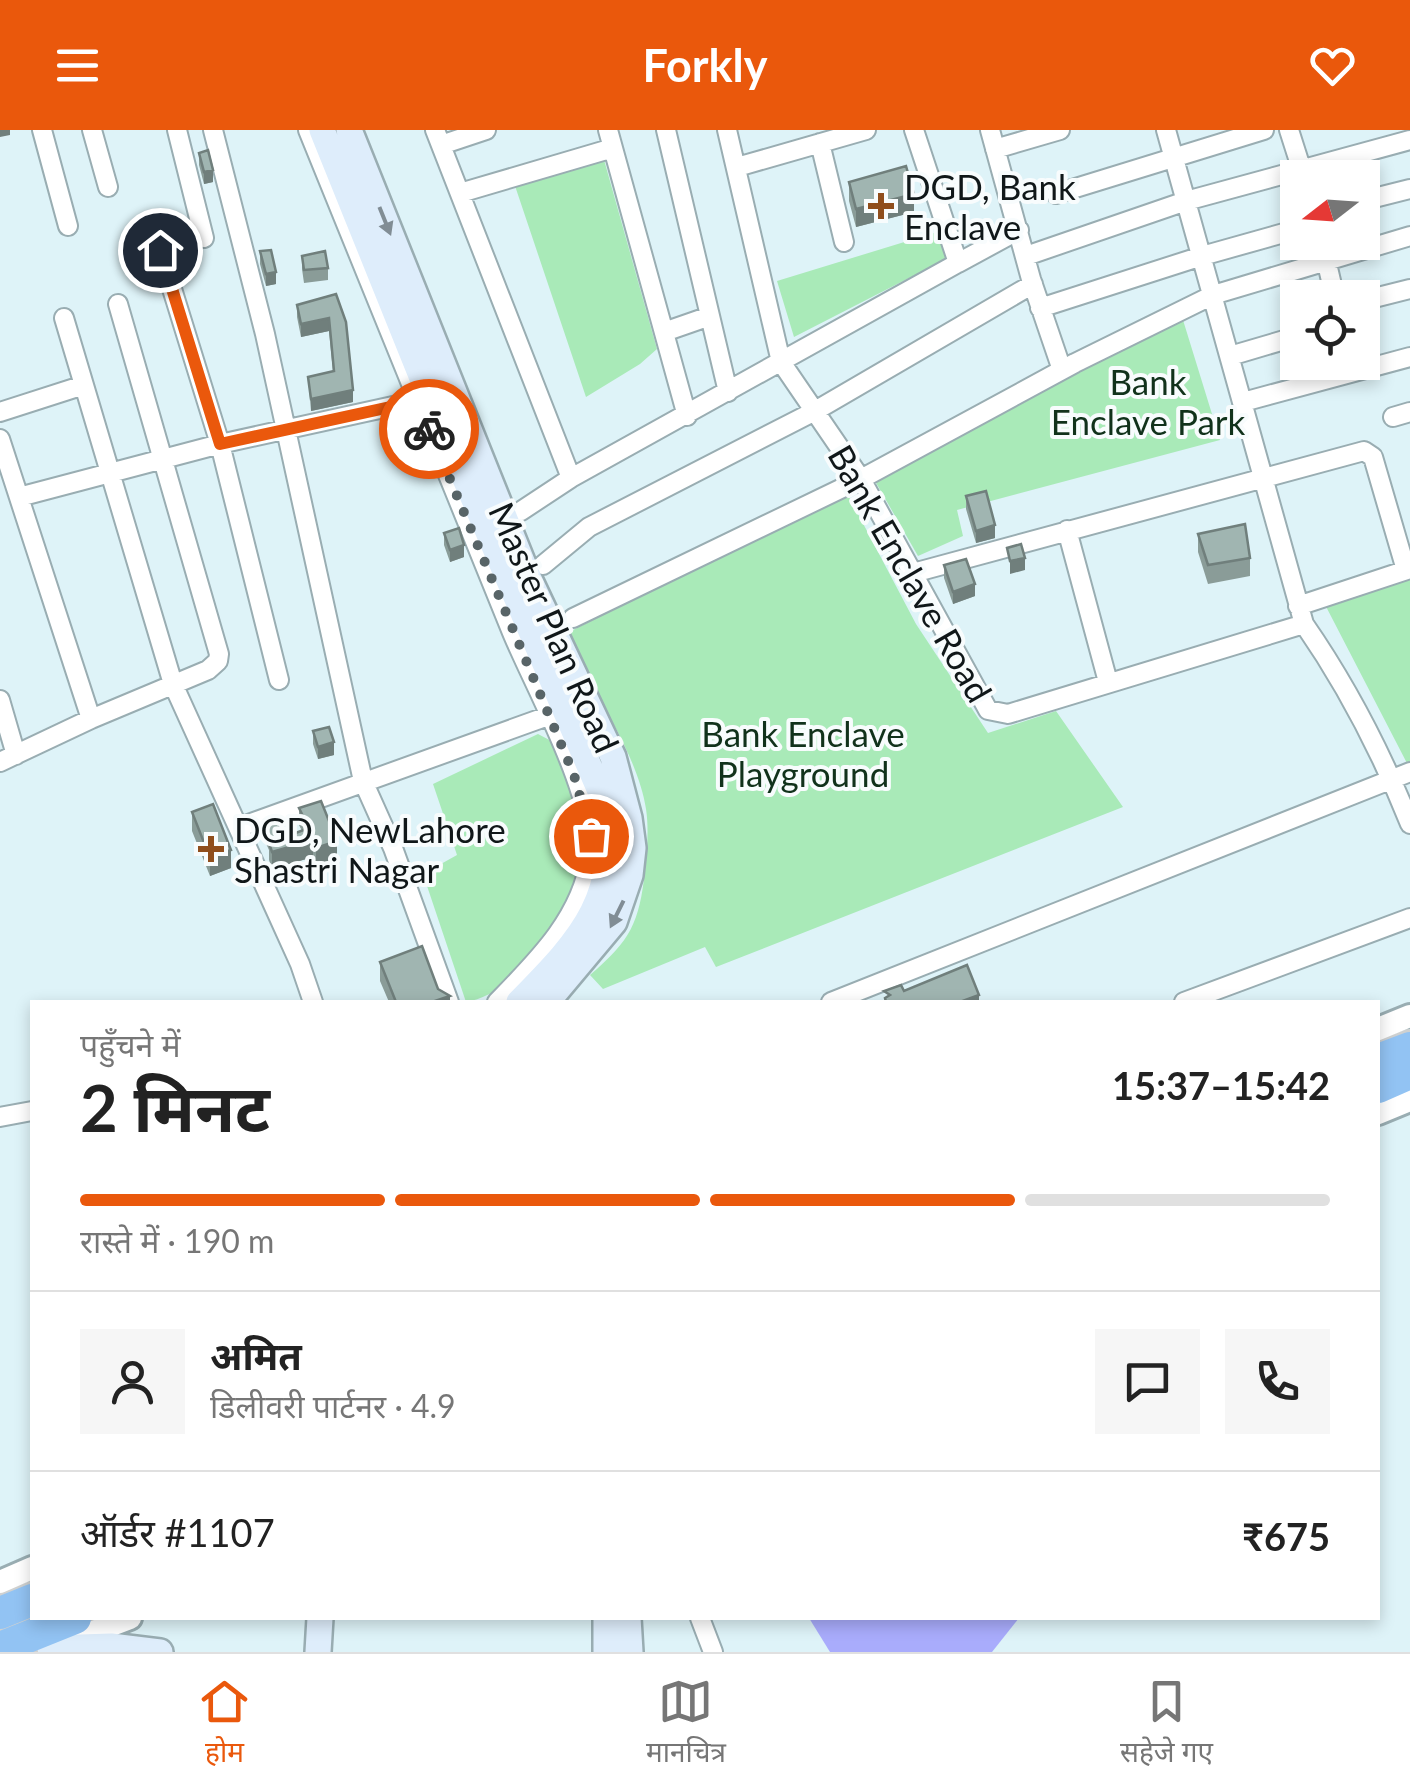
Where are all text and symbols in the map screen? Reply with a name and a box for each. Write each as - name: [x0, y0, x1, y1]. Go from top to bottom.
- icon: menu: [50, 38, 105, 93]
- text: Forkly: [642, 38, 768, 92]
- icon: heart: [1305, 38, 1360, 93]
- north arrow: [1280, 160, 1380, 260]
- map controls: [1280, 160, 1380, 380]
- place label: DGD, Bank Enclave: [904, 165, 1076, 247]
- marker: DGD, Bank Enclave: [868, 193, 894, 219]
- one-way arrow: [378, 206, 394, 236]
- pin: [118, 208, 203, 293]
- icon: home: [133, 223, 188, 278]
- button: locate: [1280, 280, 1380, 380]
- park label: Bank Enclave Park: [1051, 360, 1246, 442]
- courier: [379, 379, 479, 479]
- icon: bike: [402, 402, 457, 457]
- street label: Bank Enclave Road: [820, 437, 1002, 709]
- street label: Master Plan Road: [481, 496, 629, 758]
- park label: Bank Enclave Playground: [701, 712, 905, 794]
- pin: [549, 794, 634, 879]
- place label: DGD, NewLahore Shastri Nagar: [234, 808, 506, 890]
- icon: bag: [564, 809, 619, 864]
- marker: DGD, NewLahore Shastri Nagar: [198, 836, 224, 862]
- one-way arrow: [608, 900, 625, 929]
- text: पहुँचने में: [80, 1025, 181, 1064]
- text: 15:37–15:42: [1112, 1062, 1330, 1108]
- text: 2 मिनट: [80, 1068, 270, 1146]
- text: रास्ते में · 190 m: [80, 1221, 274, 1260]
- button: person: [80, 1329, 185, 1434]
- button: chat: [1095, 1329, 1200, 1434]
- button: phone: [1225, 1329, 1330, 1434]
- text: अमित: [210, 1332, 302, 1378]
- text: डिलीवरी पार्टनर · 4.9: [210, 1386, 456, 1425]
- text: ऑर्डर #1107: [80, 1509, 275, 1555]
- text: ₹675: [1242, 1513, 1330, 1559]
- tab: होम: [197, 1674, 252, 1773]
- tab: मानचित्र: [646, 1674, 726, 1773]
- tab: सहेजे गए: [1120, 1674, 1213, 1773]

